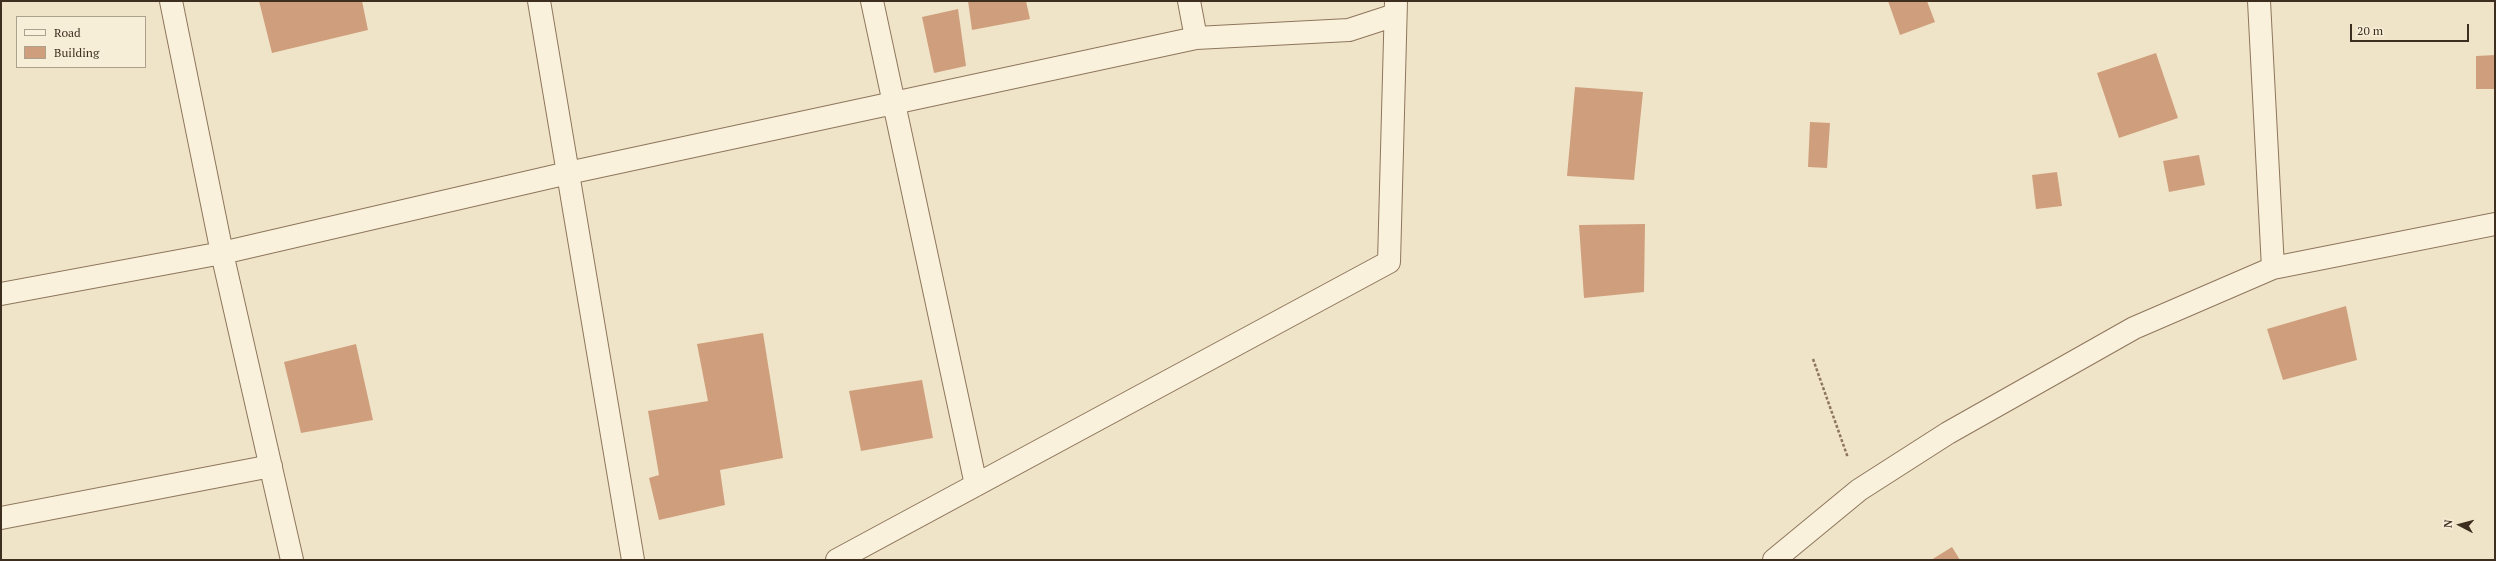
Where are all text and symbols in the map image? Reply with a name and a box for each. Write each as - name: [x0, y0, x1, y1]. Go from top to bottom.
- legend: [16, 16, 146, 68]
- scale bar: [2352, 16, 2471, 42]
- text: 20 m: [2357, 23, 2383, 38]
- text: Road: [54, 25, 81, 40]
- text: Building: [54, 45, 99, 60]
- north arrow: [2440, 505, 2480, 545]
- text: N: [2441, 519, 2455, 529]

